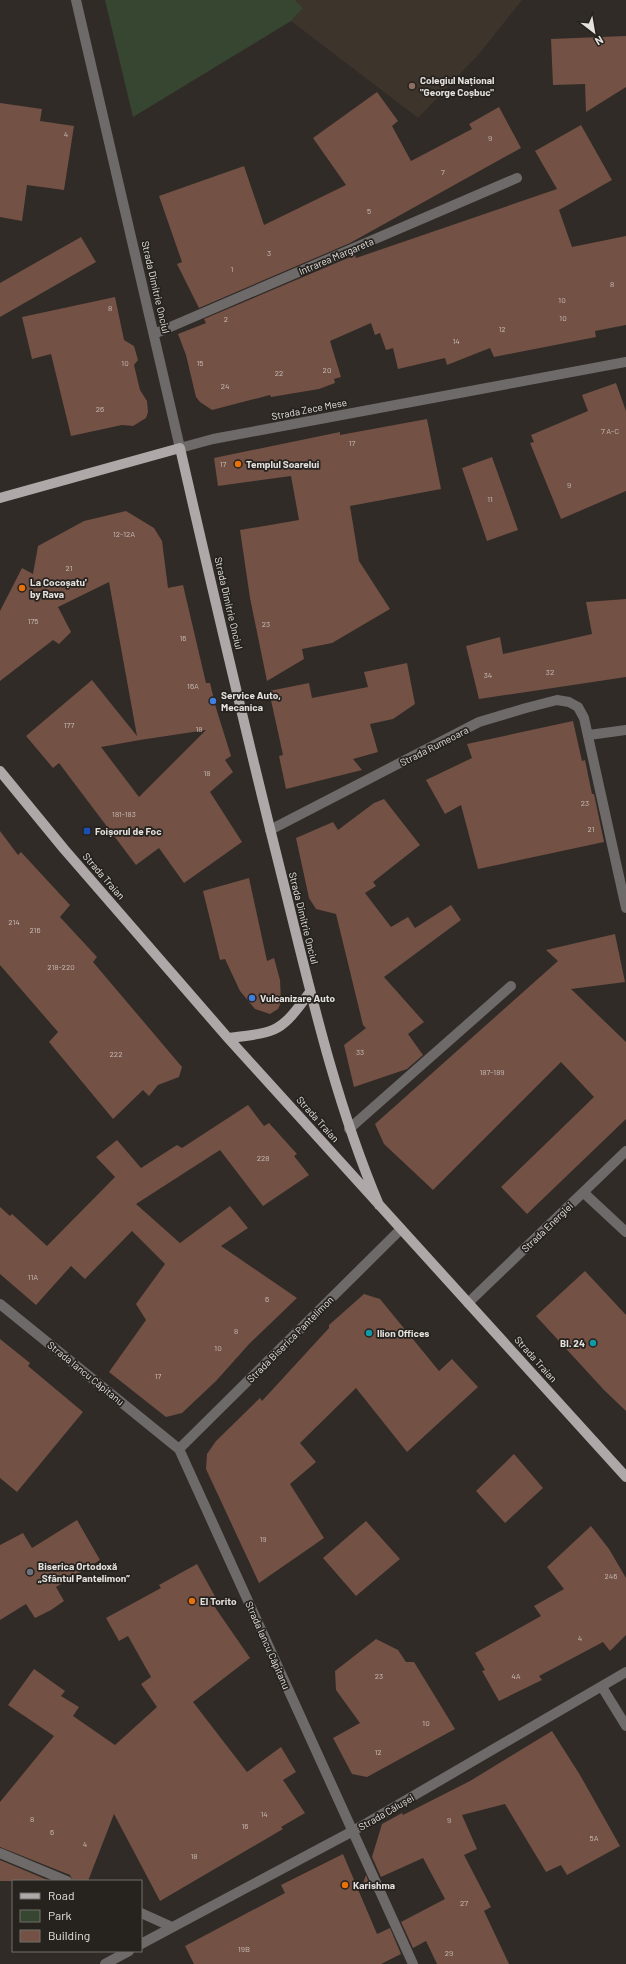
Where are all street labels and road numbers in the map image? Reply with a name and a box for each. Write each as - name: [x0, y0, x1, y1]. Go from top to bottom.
- street label: Intrarea Margareta: [297, 235, 375, 277]
- street label: Strada Dimitrie Onciul: [140, 240, 172, 334]
- street label: Strada Zece Mese: [270, 396, 348, 422]
- street label: Strada Dimitrie Onciul: [213, 556, 245, 650]
- street label: Strada Rumeoara: [398, 724, 470, 768]
- street label: Strada Traian: [81, 850, 127, 902]
- street label: Strada Dimitrie Onciul: [287, 871, 321, 965]
- street label: Strada Traian: [294, 1094, 342, 1144]
- street label: Strada Energiei: [519, 1199, 575, 1255]
- street label: Strada Biserica Pantelimon: [244, 1293, 336, 1385]
- street label: Strada Traian: [512, 1334, 560, 1384]
- street label: Strada Iancu Căpitanu: [45, 1338, 127, 1408]
- street label: Strada Iancu Căpitanu: [243, 1599, 293, 1691]
- street label: Strada Călușei: [356, 1791, 416, 1833]

